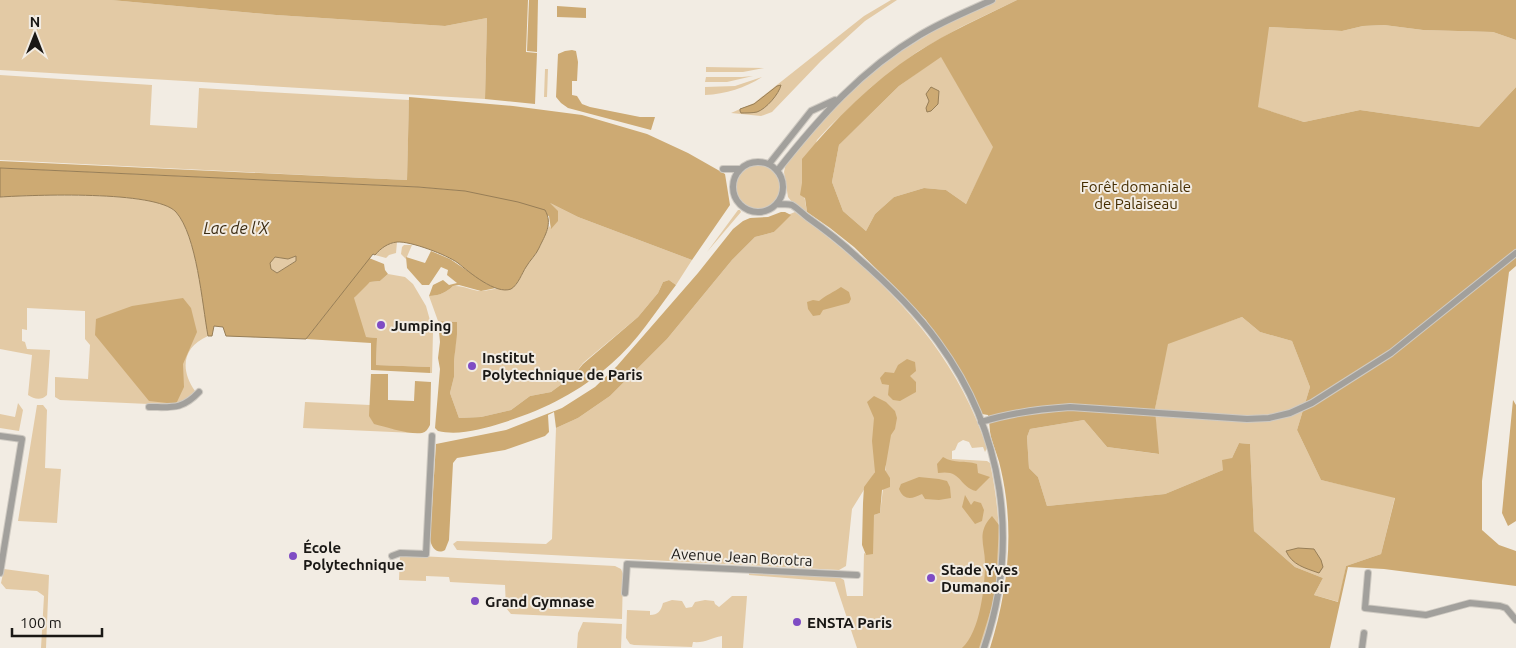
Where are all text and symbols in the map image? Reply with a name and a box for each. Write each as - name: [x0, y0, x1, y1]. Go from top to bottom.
- north arrow: [10, 10, 60, 60]
- text: N: [30, 14, 40, 30]
- park label: Forêt domaniale de Palaiseau: [1081, 178, 1191, 212]
- water label: Lac de l'X: [203, 219, 270, 237]
- place label: Jumping: [391, 317, 451, 334]
- marker: Jumping: [375, 319, 387, 331]
- place label: Institut Polytechnique de Paris: [482, 349, 643, 383]
- marker: Institut Polytechnique de Paris: [466, 360, 478, 372]
- place label: École Polytechnique: [303, 539, 404, 573]
- street label: Avenue Jean Borotra: [671, 545, 813, 569]
- marker: École Polytechnique: [287, 550, 299, 562]
- place label: Stade Yves Dumanoir: [941, 561, 1018, 595]
- marker: Stade Yves Dumanoir: [925, 572, 937, 584]
- place label: Grand Gymnase: [485, 593, 595, 610]
- marker: Grand Gymnase: [469, 595, 481, 607]
- scale bar: [12, 606, 102, 638]
- text: 100 m: [20, 614, 62, 631]
- place label: ENSTA Paris: [807, 614, 892, 631]
- marker: ENSTA Paris: [791, 616, 803, 628]

